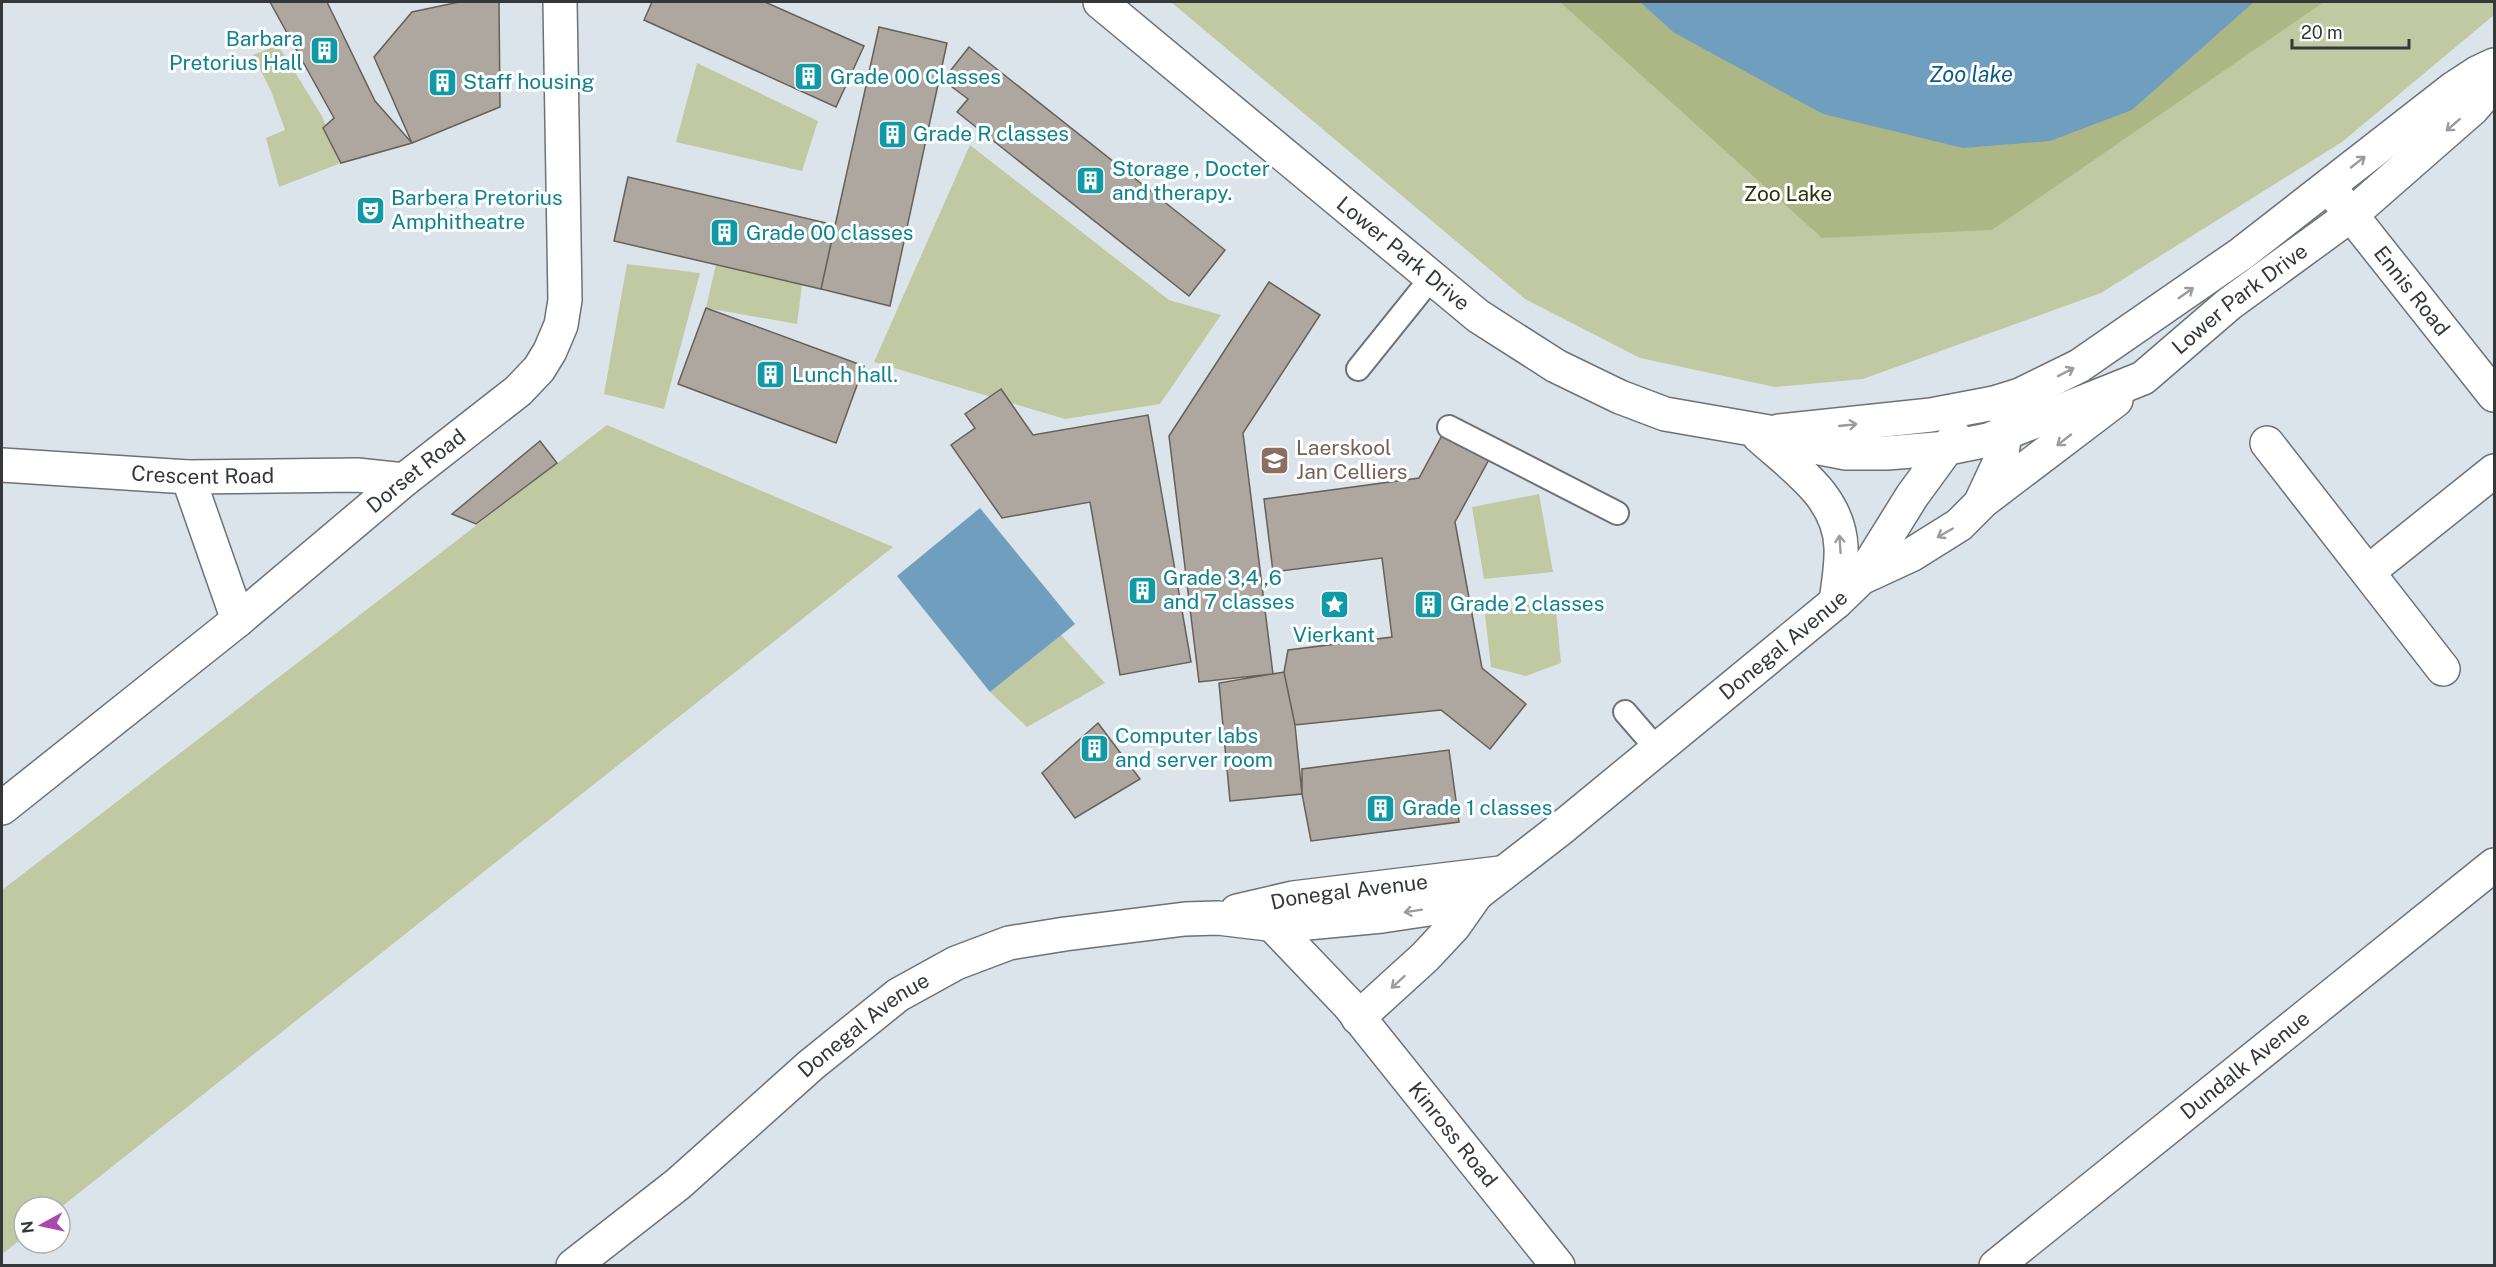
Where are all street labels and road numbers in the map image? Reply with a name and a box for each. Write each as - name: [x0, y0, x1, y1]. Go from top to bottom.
- street label: Lower Park Drive: [1332, 191, 1475, 316]
- street label: Lower Park Drive: [2167, 238, 2312, 359]
- street label: Ennis Road: [2369, 241, 2455, 341]
- street label: Dorset Road: [361, 424, 470, 518]
- street label: Crescent Road: [130, 460, 274, 489]
- street label: Donegal Avenue: [1714, 585, 1852, 705]
- street label: Donegal Avenue: [1268, 869, 1429, 915]
- street label: Donegal Avenue: [793, 967, 933, 1083]
- street label: Dundalk Avenue: [2175, 1005, 2315, 1124]
- street label: Kinross Road: [1403, 1077, 1503, 1192]

